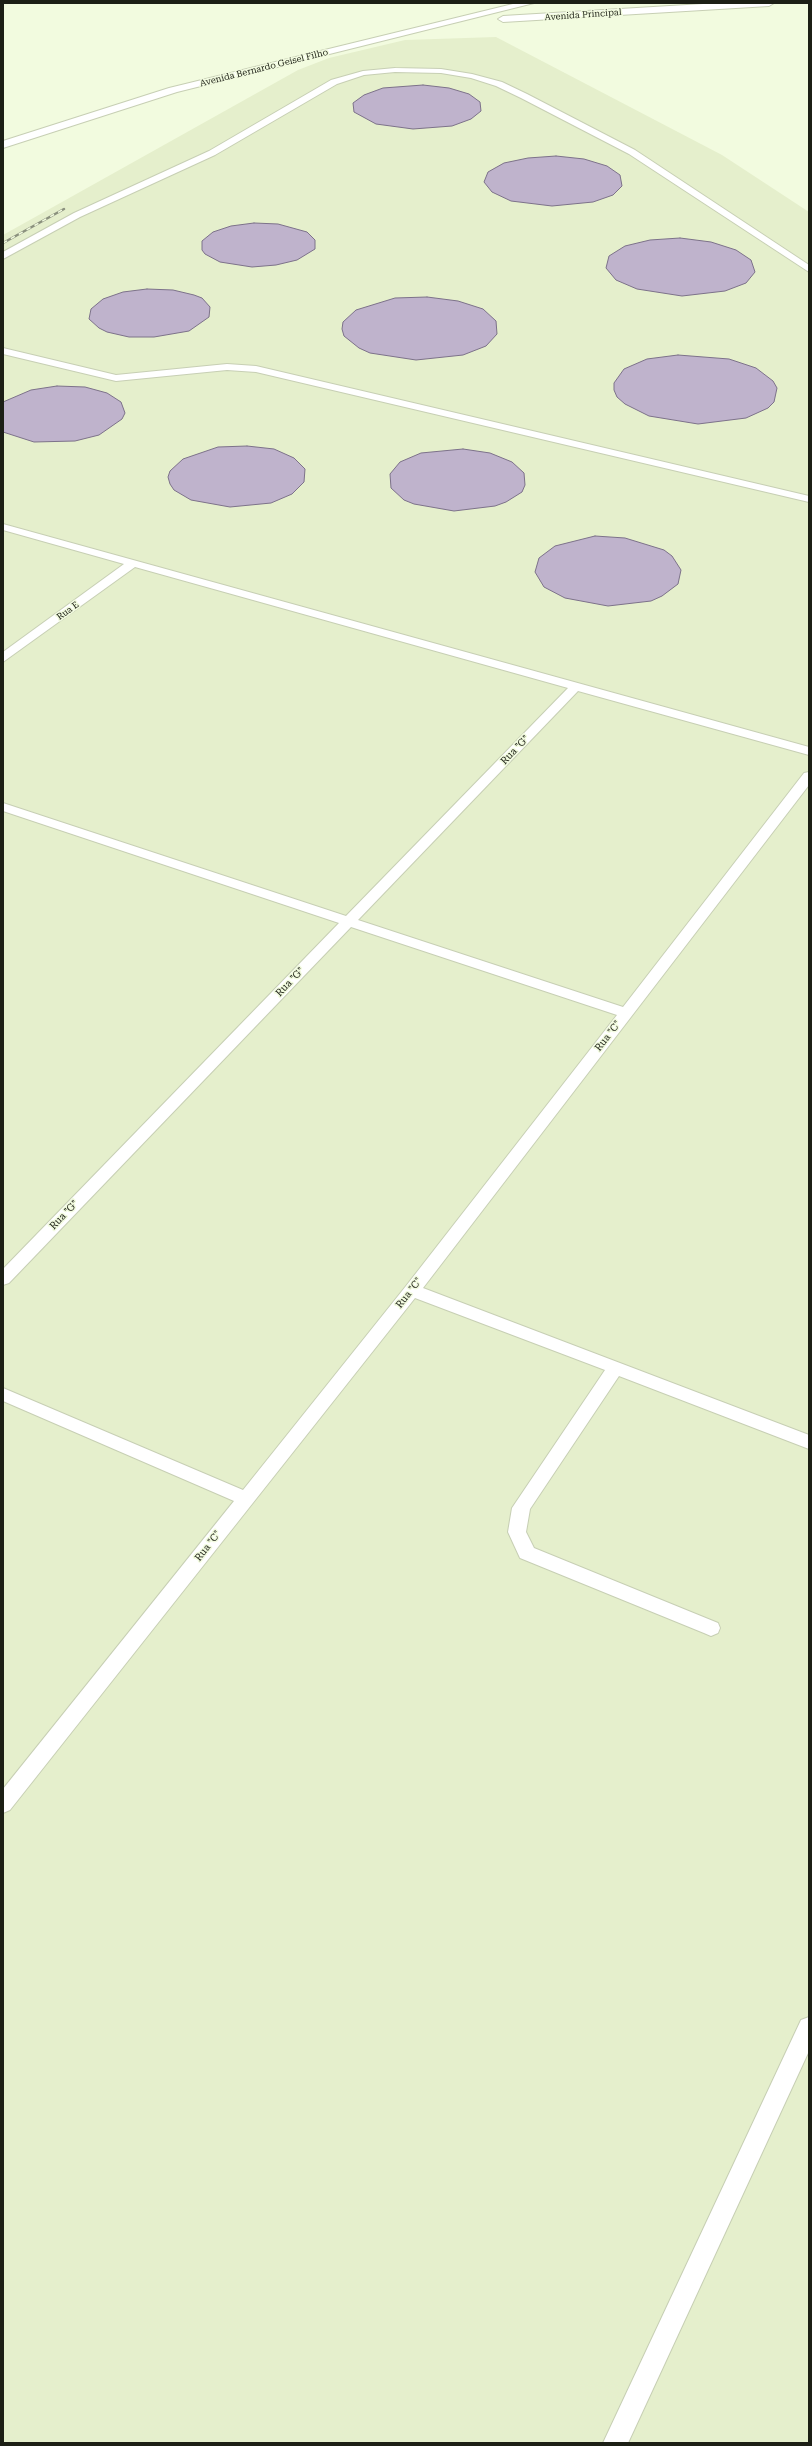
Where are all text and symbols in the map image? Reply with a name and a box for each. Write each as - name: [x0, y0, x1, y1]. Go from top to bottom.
- street label: Avenida Principal: [544, 7, 622, 23]
- street label: Avenida Bernardo Geisel Filho: [199, 47, 329, 89]
- street label: Rua E: [55, 599, 81, 623]
- street label: Rua "G": [498, 733, 532, 767]
- street label: Rua "G": [273, 965, 307, 999]
- street label: Rua "C": [592, 1018, 624, 1054]
- street label: Rua "G": [47, 1198, 81, 1232]
- street label: Rua "C": [393, 1275, 425, 1311]
- street label: Rua "C": [192, 1528, 224, 1564]

